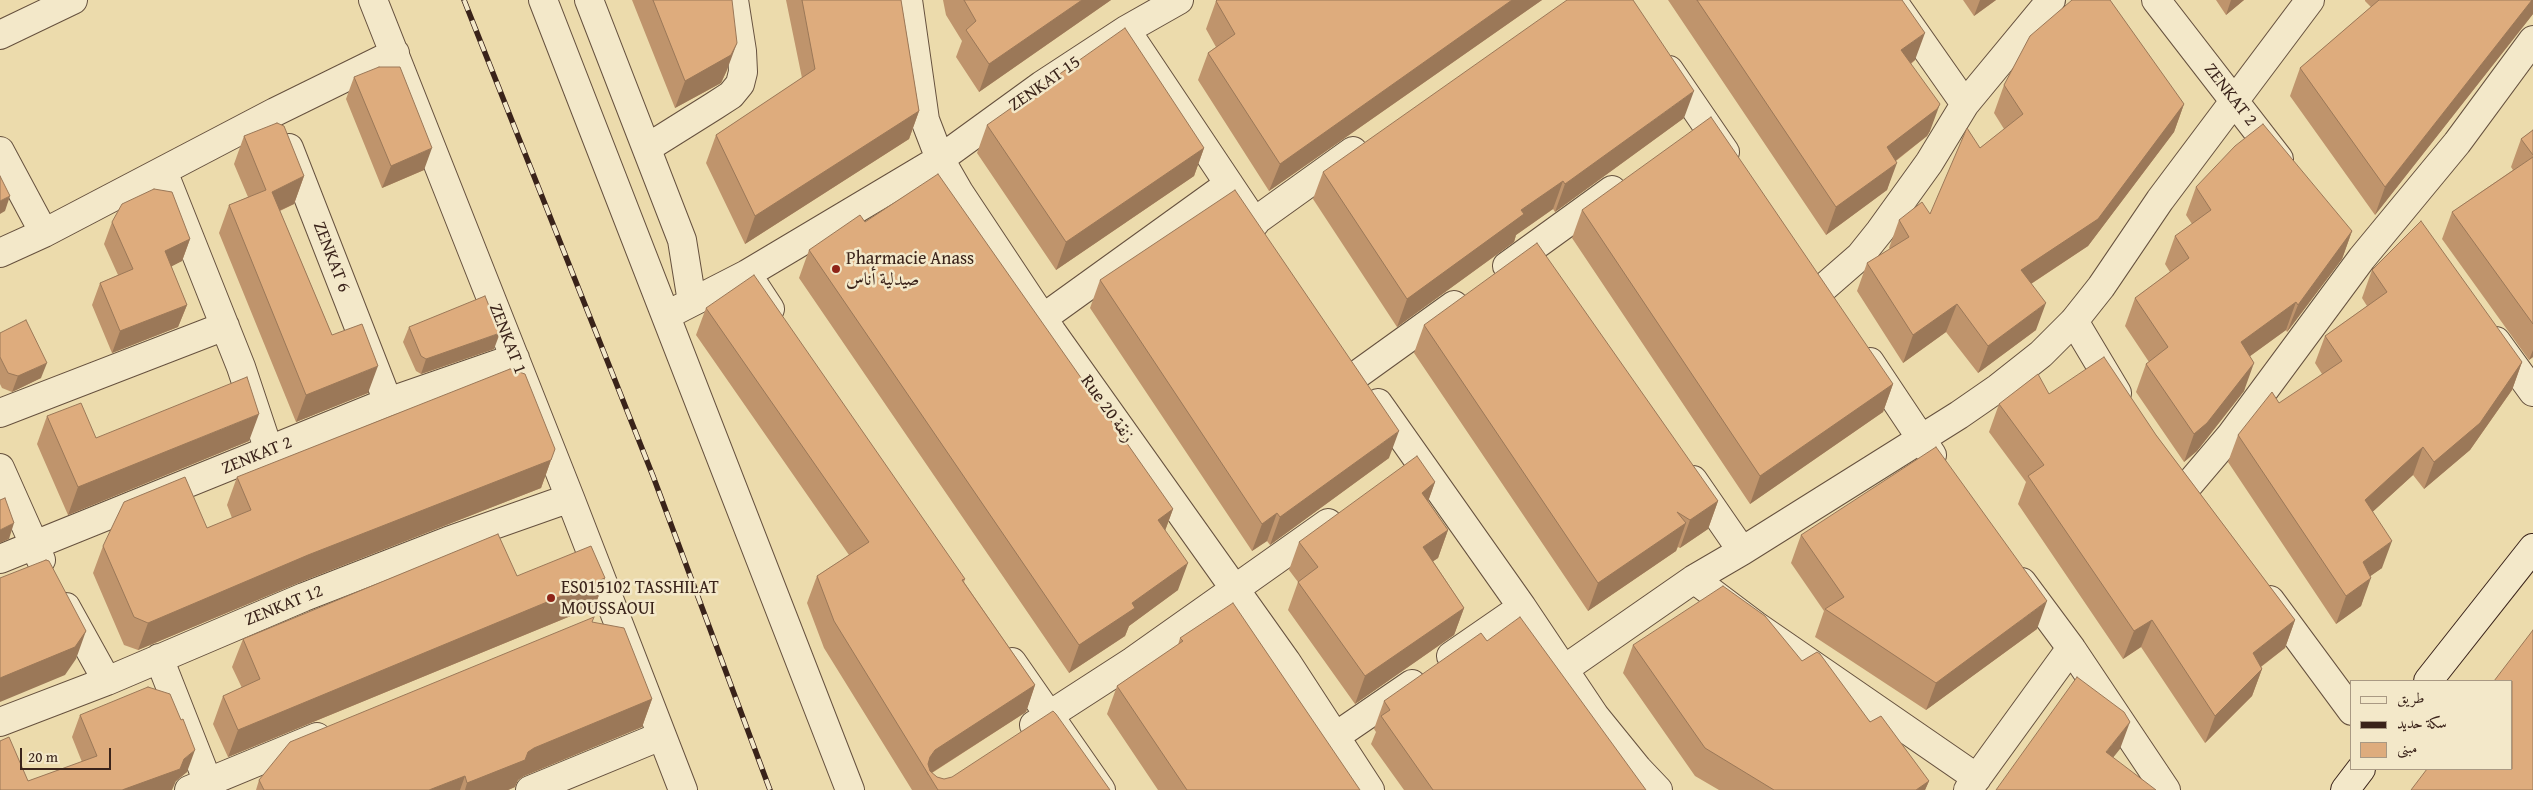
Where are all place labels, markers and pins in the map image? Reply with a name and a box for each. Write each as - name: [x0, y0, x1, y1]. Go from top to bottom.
- place label: Pharmacie Anass صيدلية أناس: [846, 248, 974, 290]
- marker: Pharmacie Anass صيدلية أناس: [830, 263, 842, 275]
- place label: ES015102 TASSHILAT MOUSSAOUI: [561, 577, 719, 620]
- marker: ES015102 TASSHILAT MOUSSAOUI: [545, 592, 557, 604]

